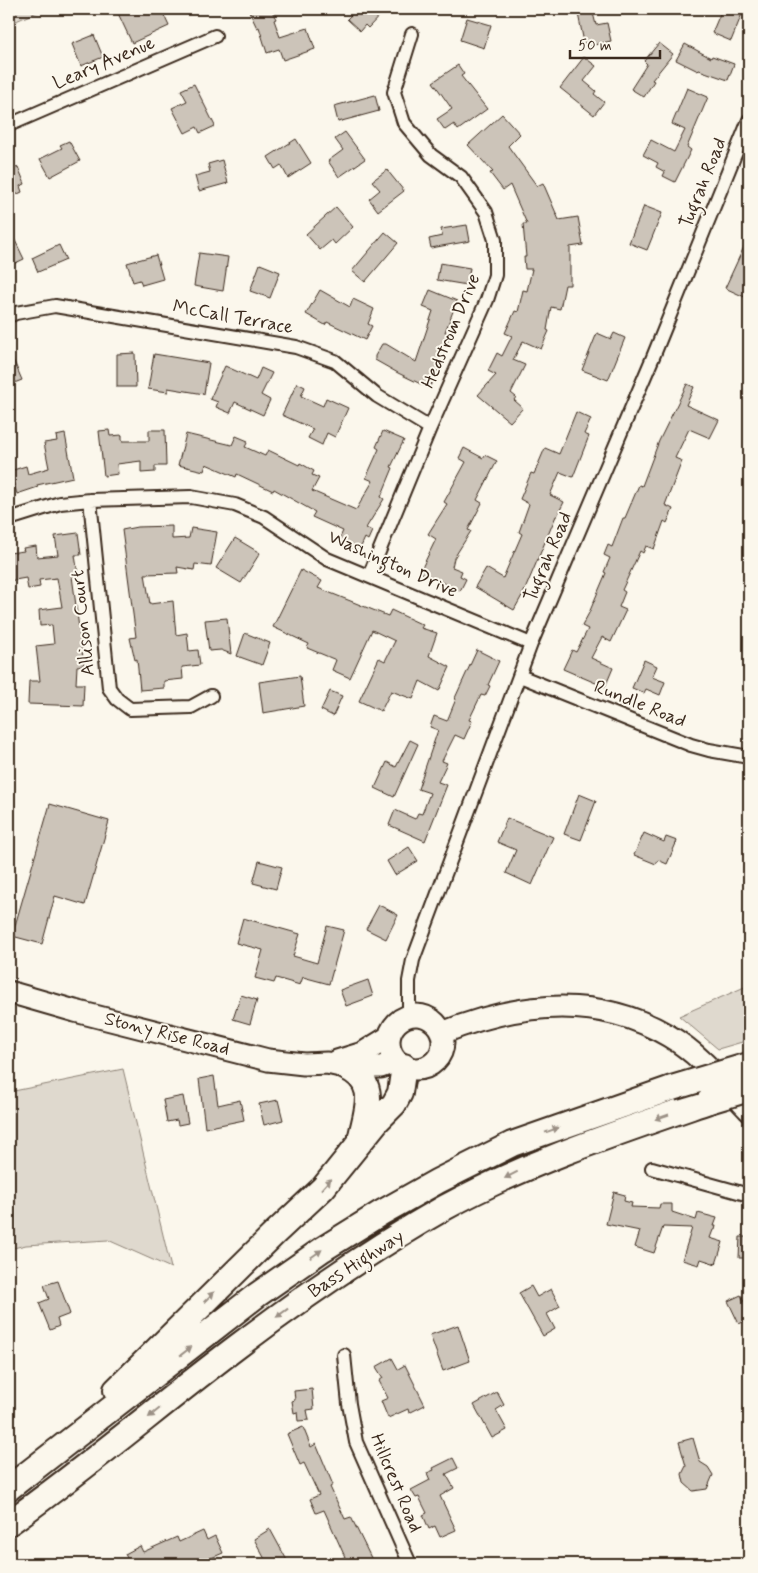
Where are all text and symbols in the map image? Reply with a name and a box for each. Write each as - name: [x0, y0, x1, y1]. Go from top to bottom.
- scale bar: [570, 28, 660, 60]
- street label: Leary Avenue: [49, 30, 159, 96]
- text: 50 m: [578, 36, 612, 56]
- street label: Tugrah Road: [674, 134, 735, 233]
- street label: Hedstrom Drive: [416, 270, 486, 392]
- street label: McCall Terrace: [171, 294, 295, 340]
- street label: Tugrah Road: [518, 508, 581, 607]
- street label: Washington Drive: [323, 524, 462, 607]
- street label: Allison Court: [65, 569, 101, 677]
- street label: Rundle Road: [590, 674, 690, 734]
- street label: Stony Rise Road: [102, 1006, 232, 1063]
- one-way arrow: [655, 1114, 670, 1121]
- one-way arrow: [545, 1126, 560, 1134]
- one-way arrow: [503, 1171, 518, 1179]
- one-way arrow: [321, 1178, 332, 1191]
- street label: Bass Highway: [303, 1224, 410, 1307]
- one-way arrow: [309, 1249, 323, 1259]
- one-way arrow: [203, 1291, 215, 1303]
- one-way arrow: [276, 1308, 289, 1319]
- one-way arrow: [179, 1346, 192, 1357]
- one-way arrow: [148, 1407, 161, 1418]
- street label: Hillcrest Road: [364, 1430, 428, 1536]

